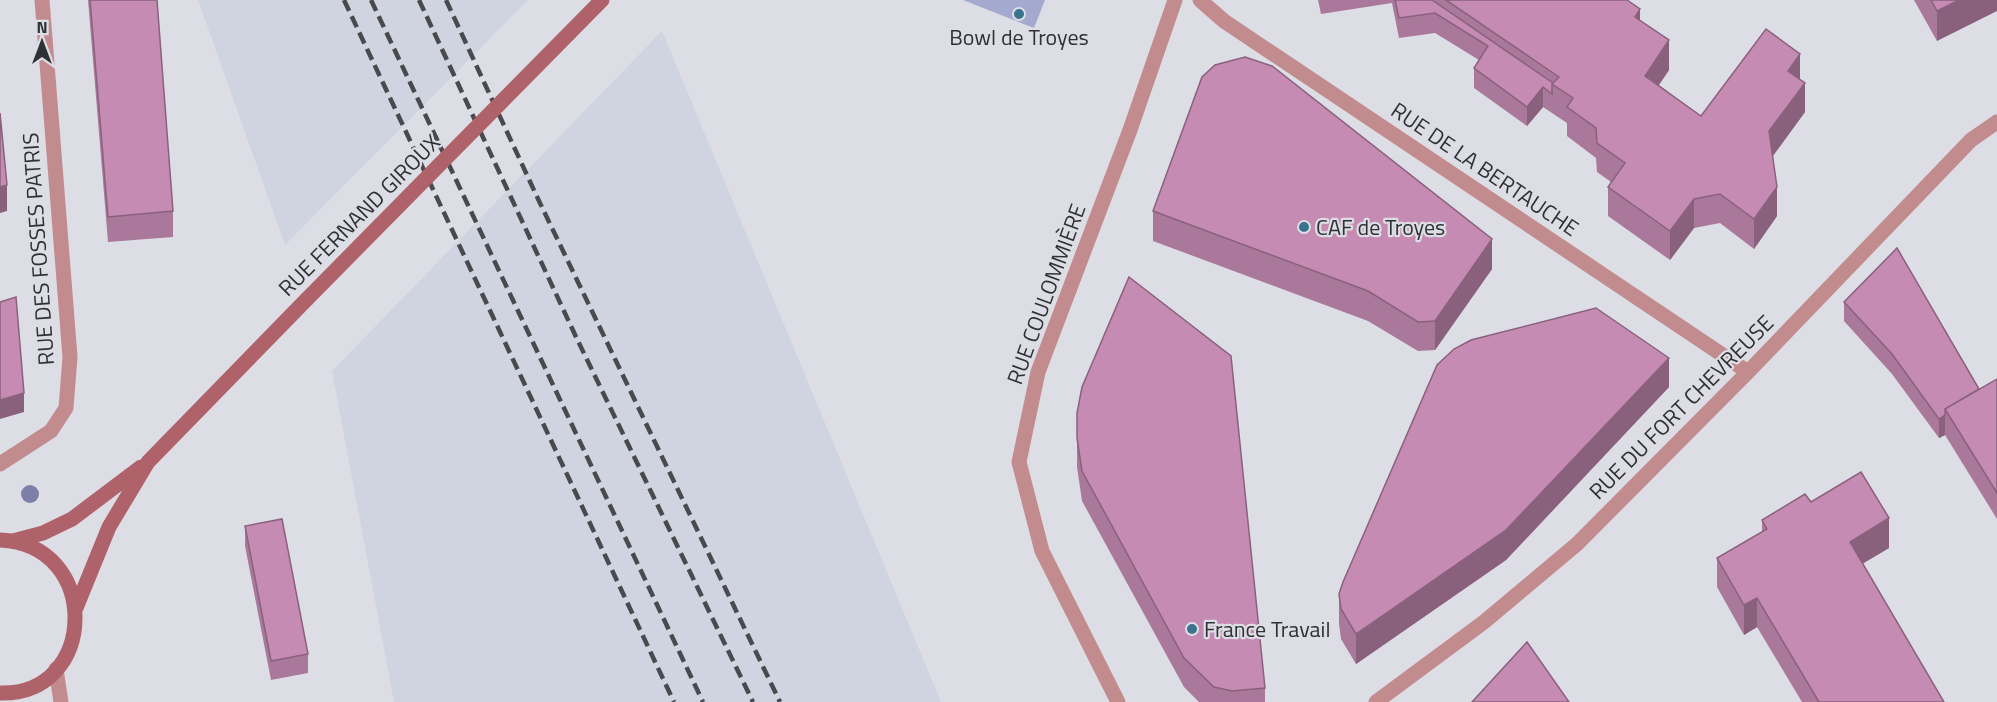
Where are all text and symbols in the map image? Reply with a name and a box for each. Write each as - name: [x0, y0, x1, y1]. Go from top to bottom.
- marker: Bowl de Troyes: [1012, 7, 1026, 21]
- north arrow: [12, 12, 72, 72]
- text: N: [36, 15, 48, 39]
- place label: Bowl de Troyes: [949, 20, 1089, 54]
- street label: RUE DE LA BERTAUCHE: [1384, 93, 1586, 245]
- street label: RUE FERNAND GIROUX: [270, 126, 448, 304]
- street label: RUE DES FOSSES PATRIS: [13, 131, 63, 367]
- street label: RUE COULOMMIÈRE: [998, 199, 1094, 389]
- place label: CAF de Troyes: [1316, 210, 1445, 244]
- marker: CAF de Troyes: [1297, 220, 1311, 234]
- street label: RUE DU FORT CHEVREUSE: [1581, 307, 1781, 507]
- place label: France Travail: [1204, 612, 1331, 646]
- marker: France Travail: [1185, 622, 1199, 636]

